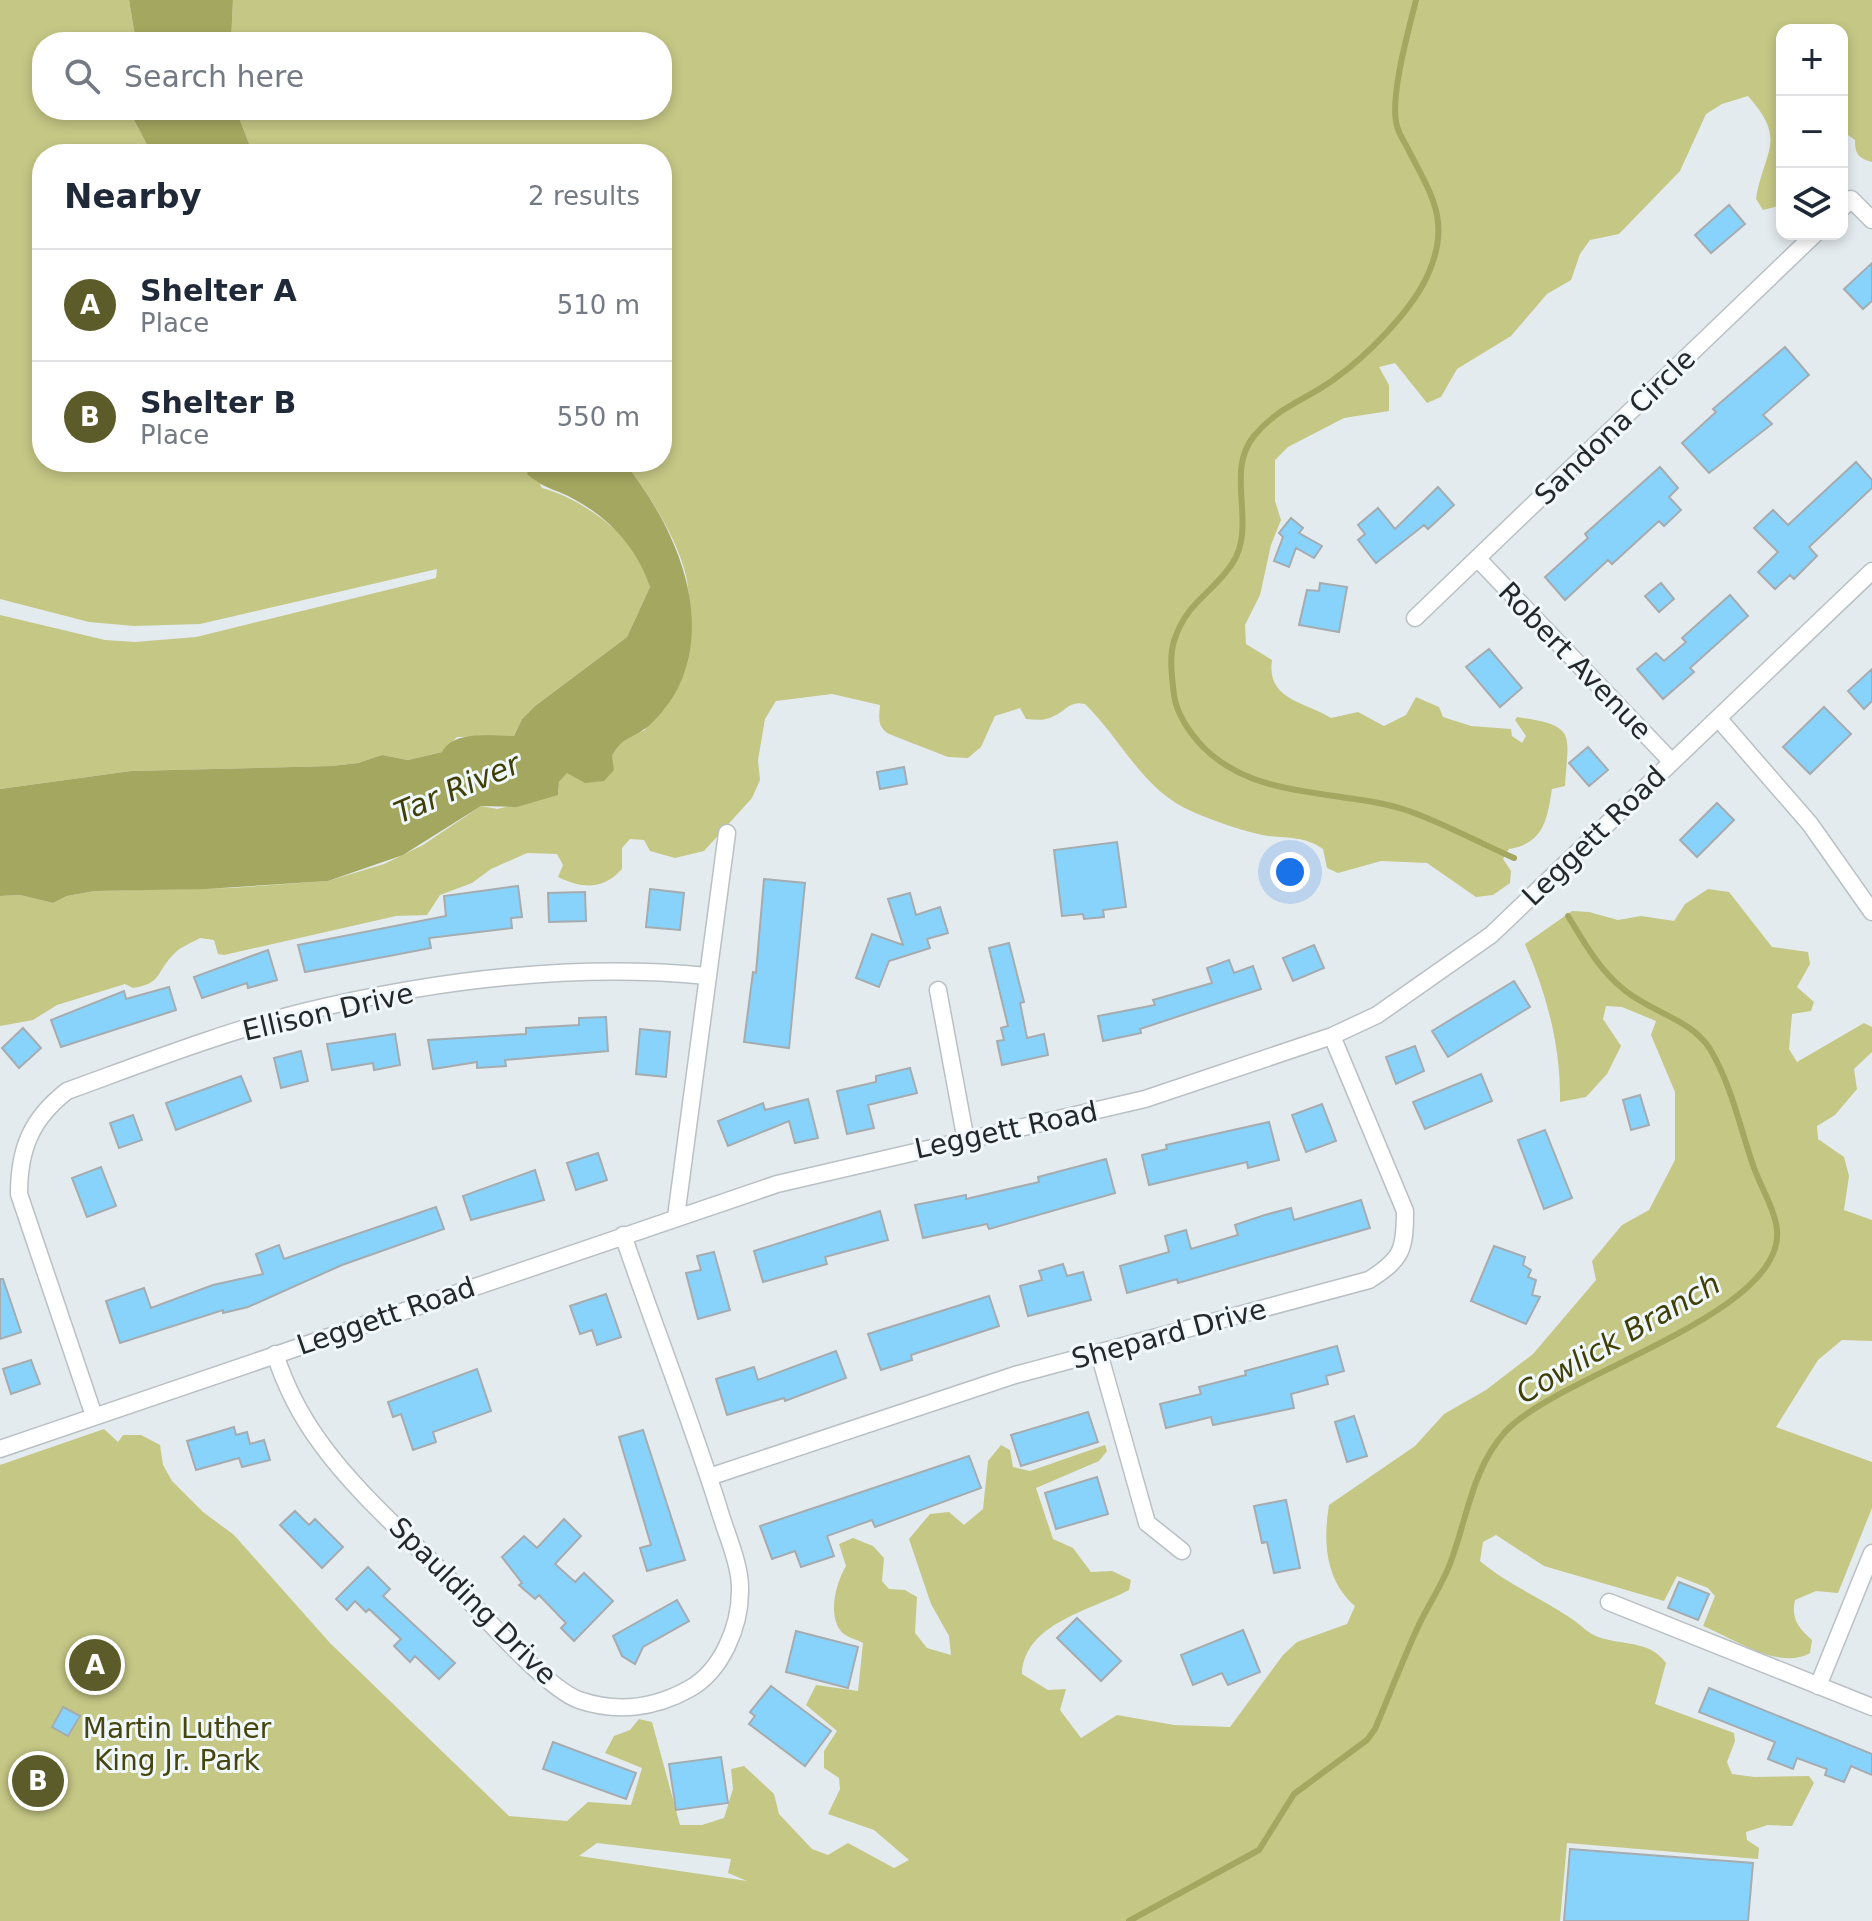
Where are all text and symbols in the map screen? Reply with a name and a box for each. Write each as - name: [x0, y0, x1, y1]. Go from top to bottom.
- map controls: [1776, 24, 1848, 240]
- button: +: [1776, 24, 1848, 96]
- search box: [32, 32, 672, 120]
- icon: search: [60, 54, 104, 98]
- text: Search here: [124, 59, 304, 94]
- button: −: [1776, 96, 1848, 168]
- button: layers: [1776, 168, 1848, 240]
- text: Nearby: [64, 176, 202, 216]
- text: 2 results: [528, 181, 640, 211]
- text: Shelter A: [140, 273, 297, 308]
- text: A: [80, 290, 100, 320]
- text: 510 m: [557, 290, 640, 320]
- text: Place: [140, 308, 209, 338]
- street label: Sandona Circle: [1528, 342, 1702, 512]
- text: Shelter B: [140, 385, 296, 420]
- text: B: [80, 402, 100, 432]
- text: 550 m: [557, 402, 640, 432]
- text: Place: [140, 420, 209, 450]
- street label: Robert Avenue: [1492, 576, 1658, 746]
- water label: Tar River: [389, 745, 527, 830]
- street label: Leggett Road: [1516, 759, 1672, 913]
- your location: [1270, 852, 1310, 892]
- street label: Ellison Drive: [239, 976, 417, 1048]
- street label: Leggett Road: [911, 1095, 1101, 1165]
- water label: Cowlick Branch: [1510, 1265, 1726, 1411]
- street label: Leggett Road: [293, 1270, 479, 1362]
- street label: Shepard Drive: [1068, 1292, 1270, 1376]
- street label: Spaulding Drive: [383, 1511, 563, 1691]
- pin: A: [69, 1635, 121, 1695]
- park label: Martin Luther King Jr. Park: [83, 1712, 272, 1777]
- pin: B: [12, 1751, 64, 1811]

